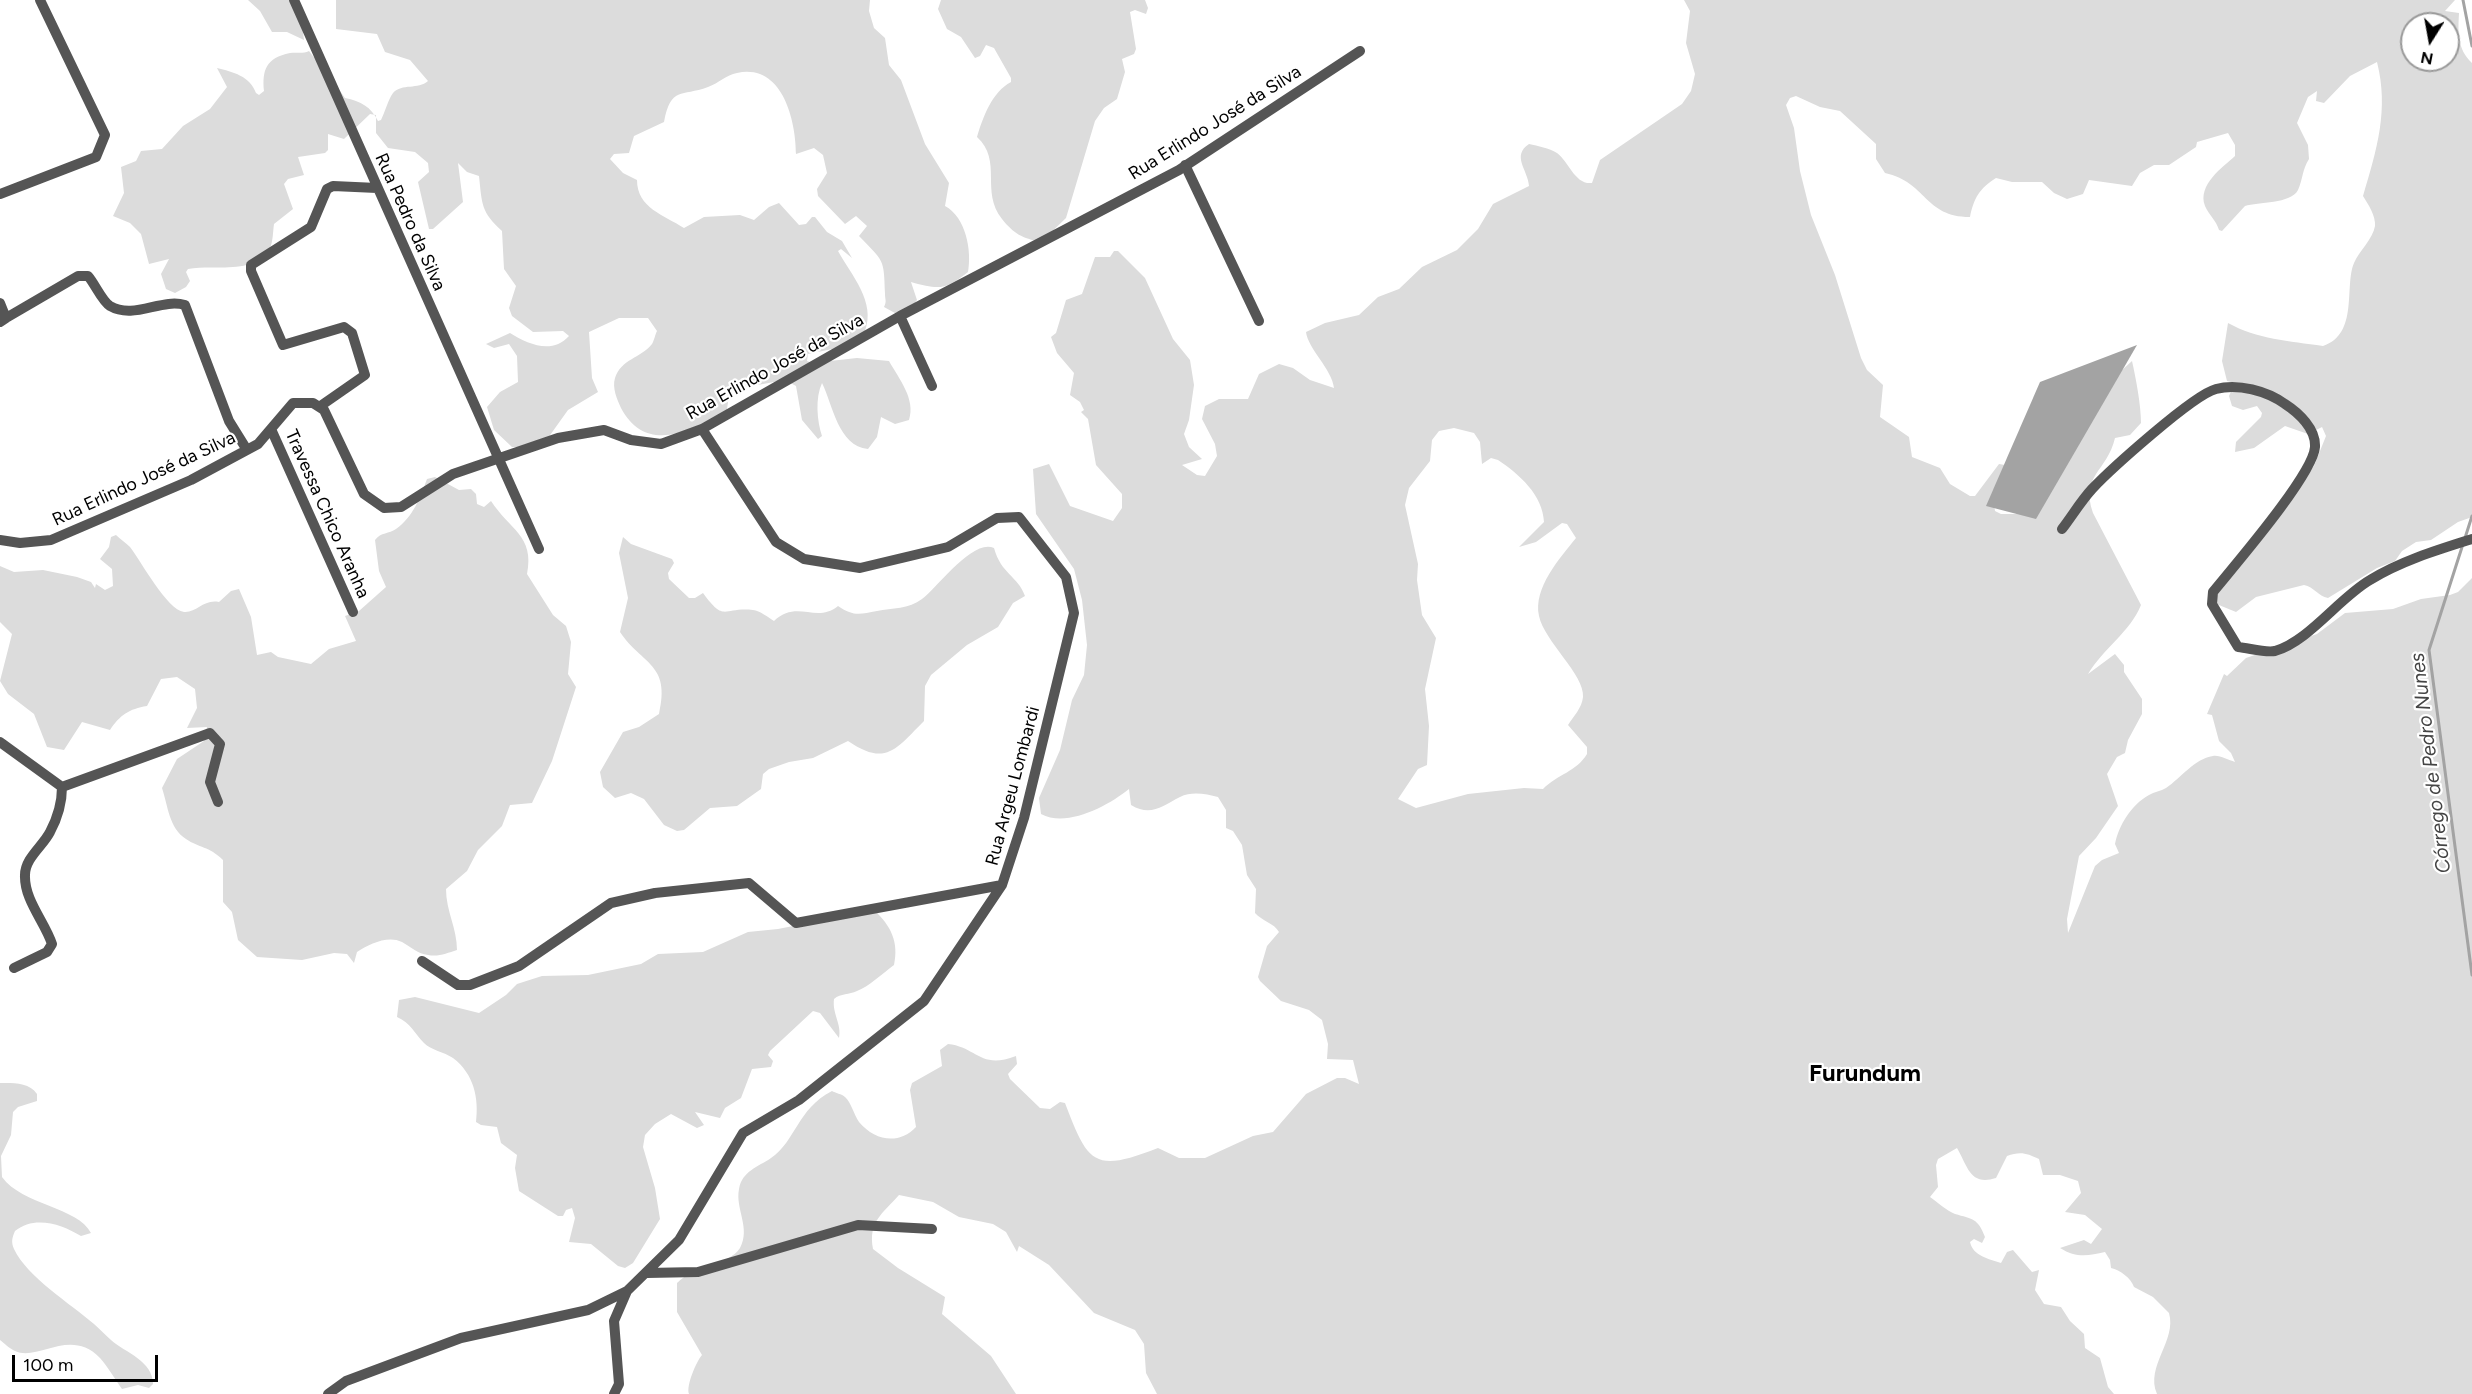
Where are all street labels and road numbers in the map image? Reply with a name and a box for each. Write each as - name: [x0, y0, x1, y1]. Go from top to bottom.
- street label: Rua Erlindo José da Silva: [1125, 61, 1305, 185]
- street label: Rua Pedro da Silva: [370, 150, 450, 294]
- street label: Rua Erlindo José da Silva: [683, 309, 867, 425]
- street label: Travessa Chico Aranha: [280, 426, 374, 602]
- street label: Rua Erlindo José da Silva: [49, 427, 239, 531]
- street label: Rua Argeu Lombardi: [981, 704, 1045, 868]

